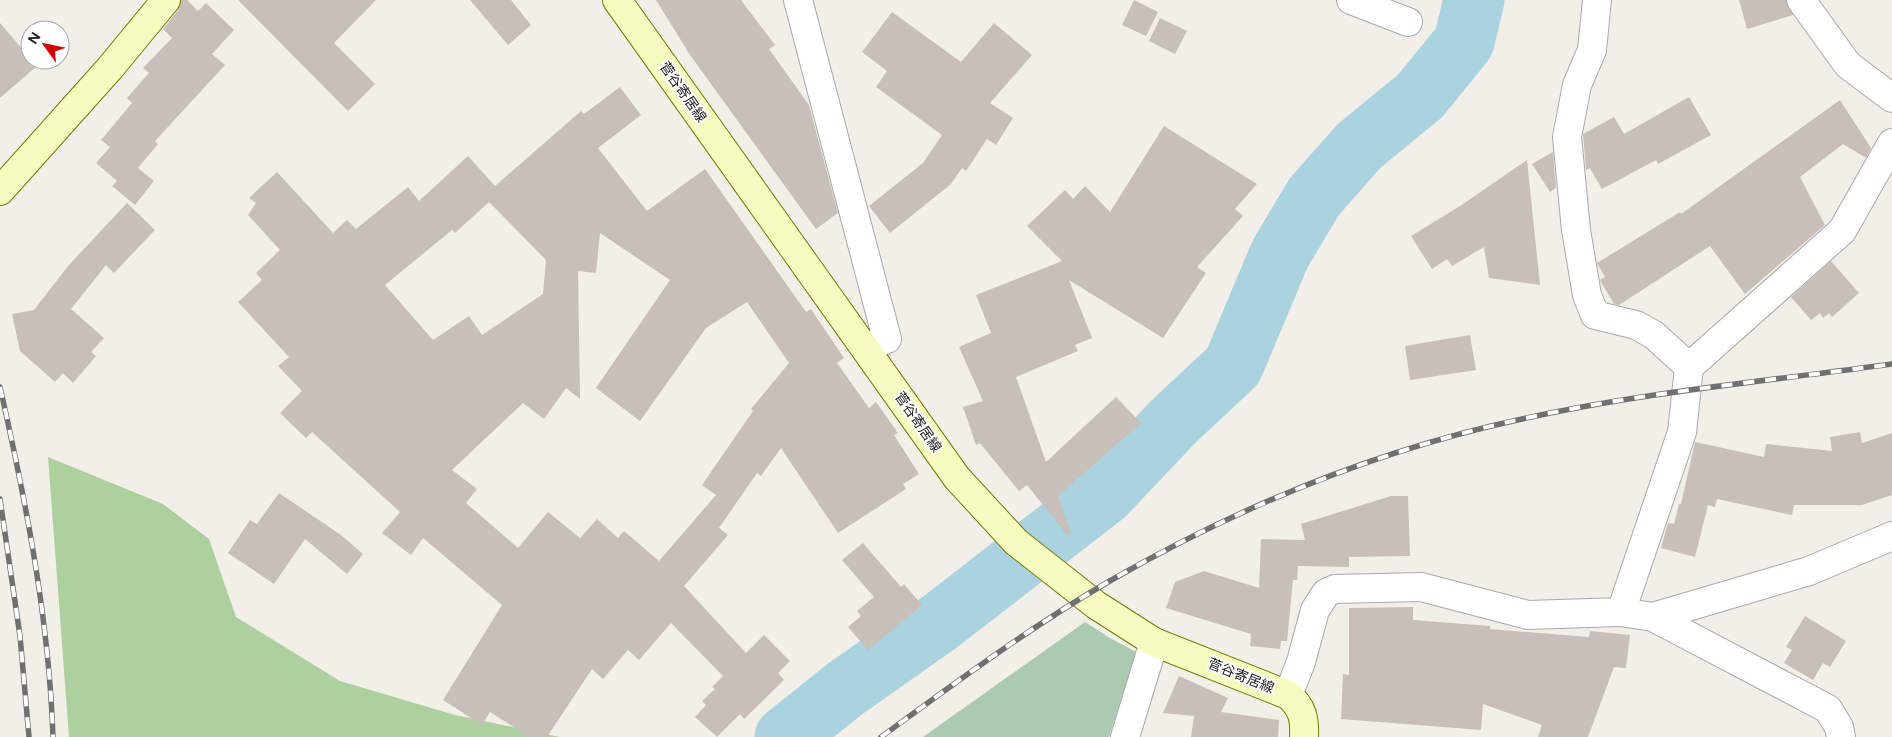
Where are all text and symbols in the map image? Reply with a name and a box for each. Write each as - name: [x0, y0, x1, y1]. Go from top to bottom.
- north arrow: [20, 20, 70, 70]
- text: N: [24, 29, 45, 47]
- street label: 菅谷寄居線: [656, 58, 710, 126]
- street label: 菅谷寄居線: [891, 388, 945, 456]
- street label: 菅谷寄居線: [1205, 655, 1277, 697]

